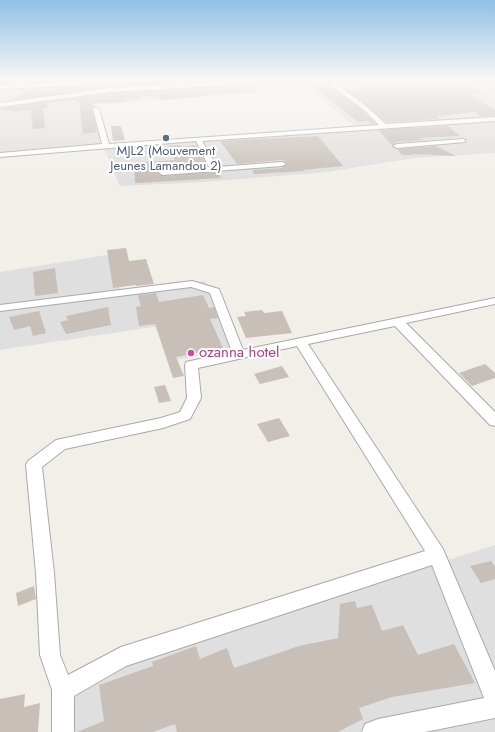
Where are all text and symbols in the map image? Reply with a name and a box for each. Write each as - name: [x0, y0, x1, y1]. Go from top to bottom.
- marker: MJL2 (Mouvement Jeunes Lamandou 2): [161, 133, 171, 143]
- place label: MJL2 (Mouvement Jeunes Lamandou 2): [110, 144, 222, 175]
- place label: ozanna hotel: [199, 344, 279, 362]
- marker: ozanna hotel: [186, 348, 196, 358]

